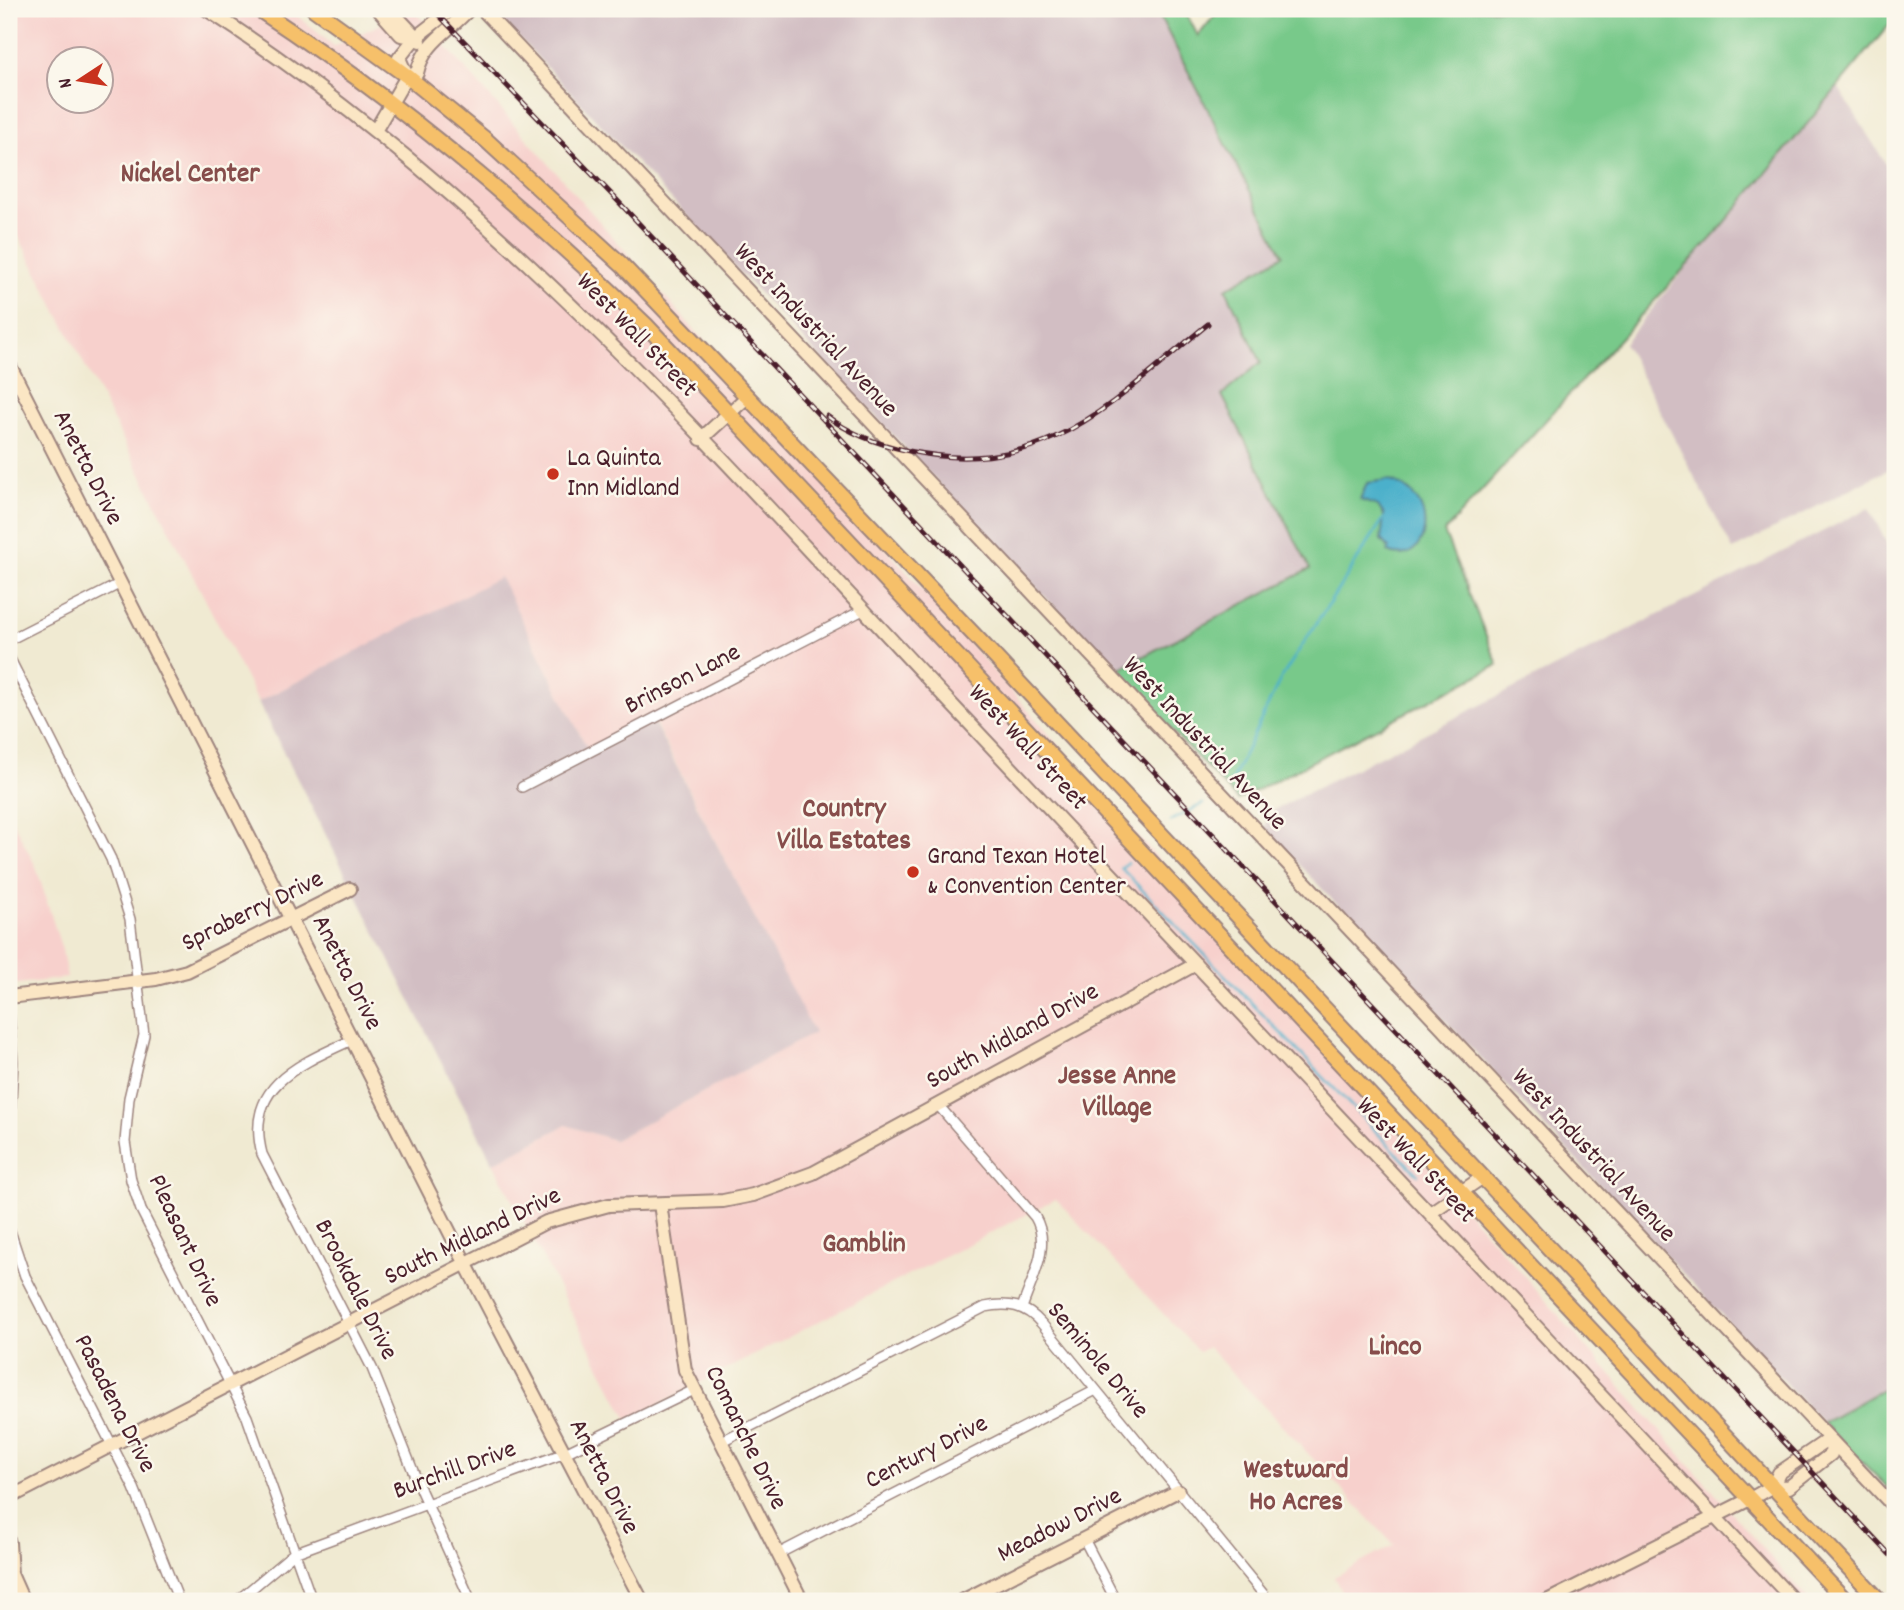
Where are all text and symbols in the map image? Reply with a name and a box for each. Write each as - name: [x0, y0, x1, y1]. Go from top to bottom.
- north arrow: [46, 46, 116, 116]
- text: N: [53, 75, 81, 90]
- district label: Nickel Center: [120, 156, 260, 196]
- street label: West Industrial Avenue: [724, 235, 906, 427]
- street label: West Wall Street: [567, 265, 706, 407]
- street label: Anetta Drive: [42, 404, 132, 532]
- place label: La Quinta Inn Midland: [567, 441, 680, 508]
- marker: La Quinta Inn Midland: [545, 466, 561, 482]
- street label: Brinson Lane: [619, 635, 747, 725]
- street label: West Industrial Avenue: [1113, 648, 1295, 840]
- street label: West Wall Street: [958, 676, 1096, 820]
- district label: Country Villa Estates: [777, 791, 911, 863]
- place label: Grand Texan Hotel & Convention Center: [927, 839, 1126, 906]
- street label: Spraberry Drive: [176, 862, 330, 962]
- marker: Grand Texan Hotel & Convention Center: [905, 864, 921, 880]
- street label: Anetta Drive: [301, 909, 391, 1037]
- street label: South Midland Drive: [920, 974, 1106, 1100]
- district label: Jesse Anne Village: [1058, 1058, 1176, 1130]
- street label: West Industrial Avenue: [1502, 1060, 1684, 1252]
- street label: West Wall Street: [1346, 1089, 1484, 1233]
- street label: Pleasant Drive: [137, 1169, 231, 1313]
- street label: South Midland Drive: [378, 1178, 568, 1296]
- street label: Brookdale Drive: [304, 1213, 406, 1367]
- district label: Gamblin: [822, 1226, 906, 1266]
- street label: Seminole Drive: [1037, 1294, 1157, 1428]
- street label: Pasadena Drive: [63, 1328, 165, 1480]
- district label: Linco: [1368, 1329, 1422, 1369]
- street label: Comanche Drive: [694, 1360, 796, 1516]
- street label: Century Drive: [859, 1406, 995, 1500]
- street label: Anetta Drive: [558, 1413, 648, 1541]
- street label: Burchill Drive: [388, 1432, 522, 1510]
- district label: Westward Ho Acres: [1243, 1452, 1349, 1524]
- street label: Meadow Drive: [991, 1479, 1129, 1573]

